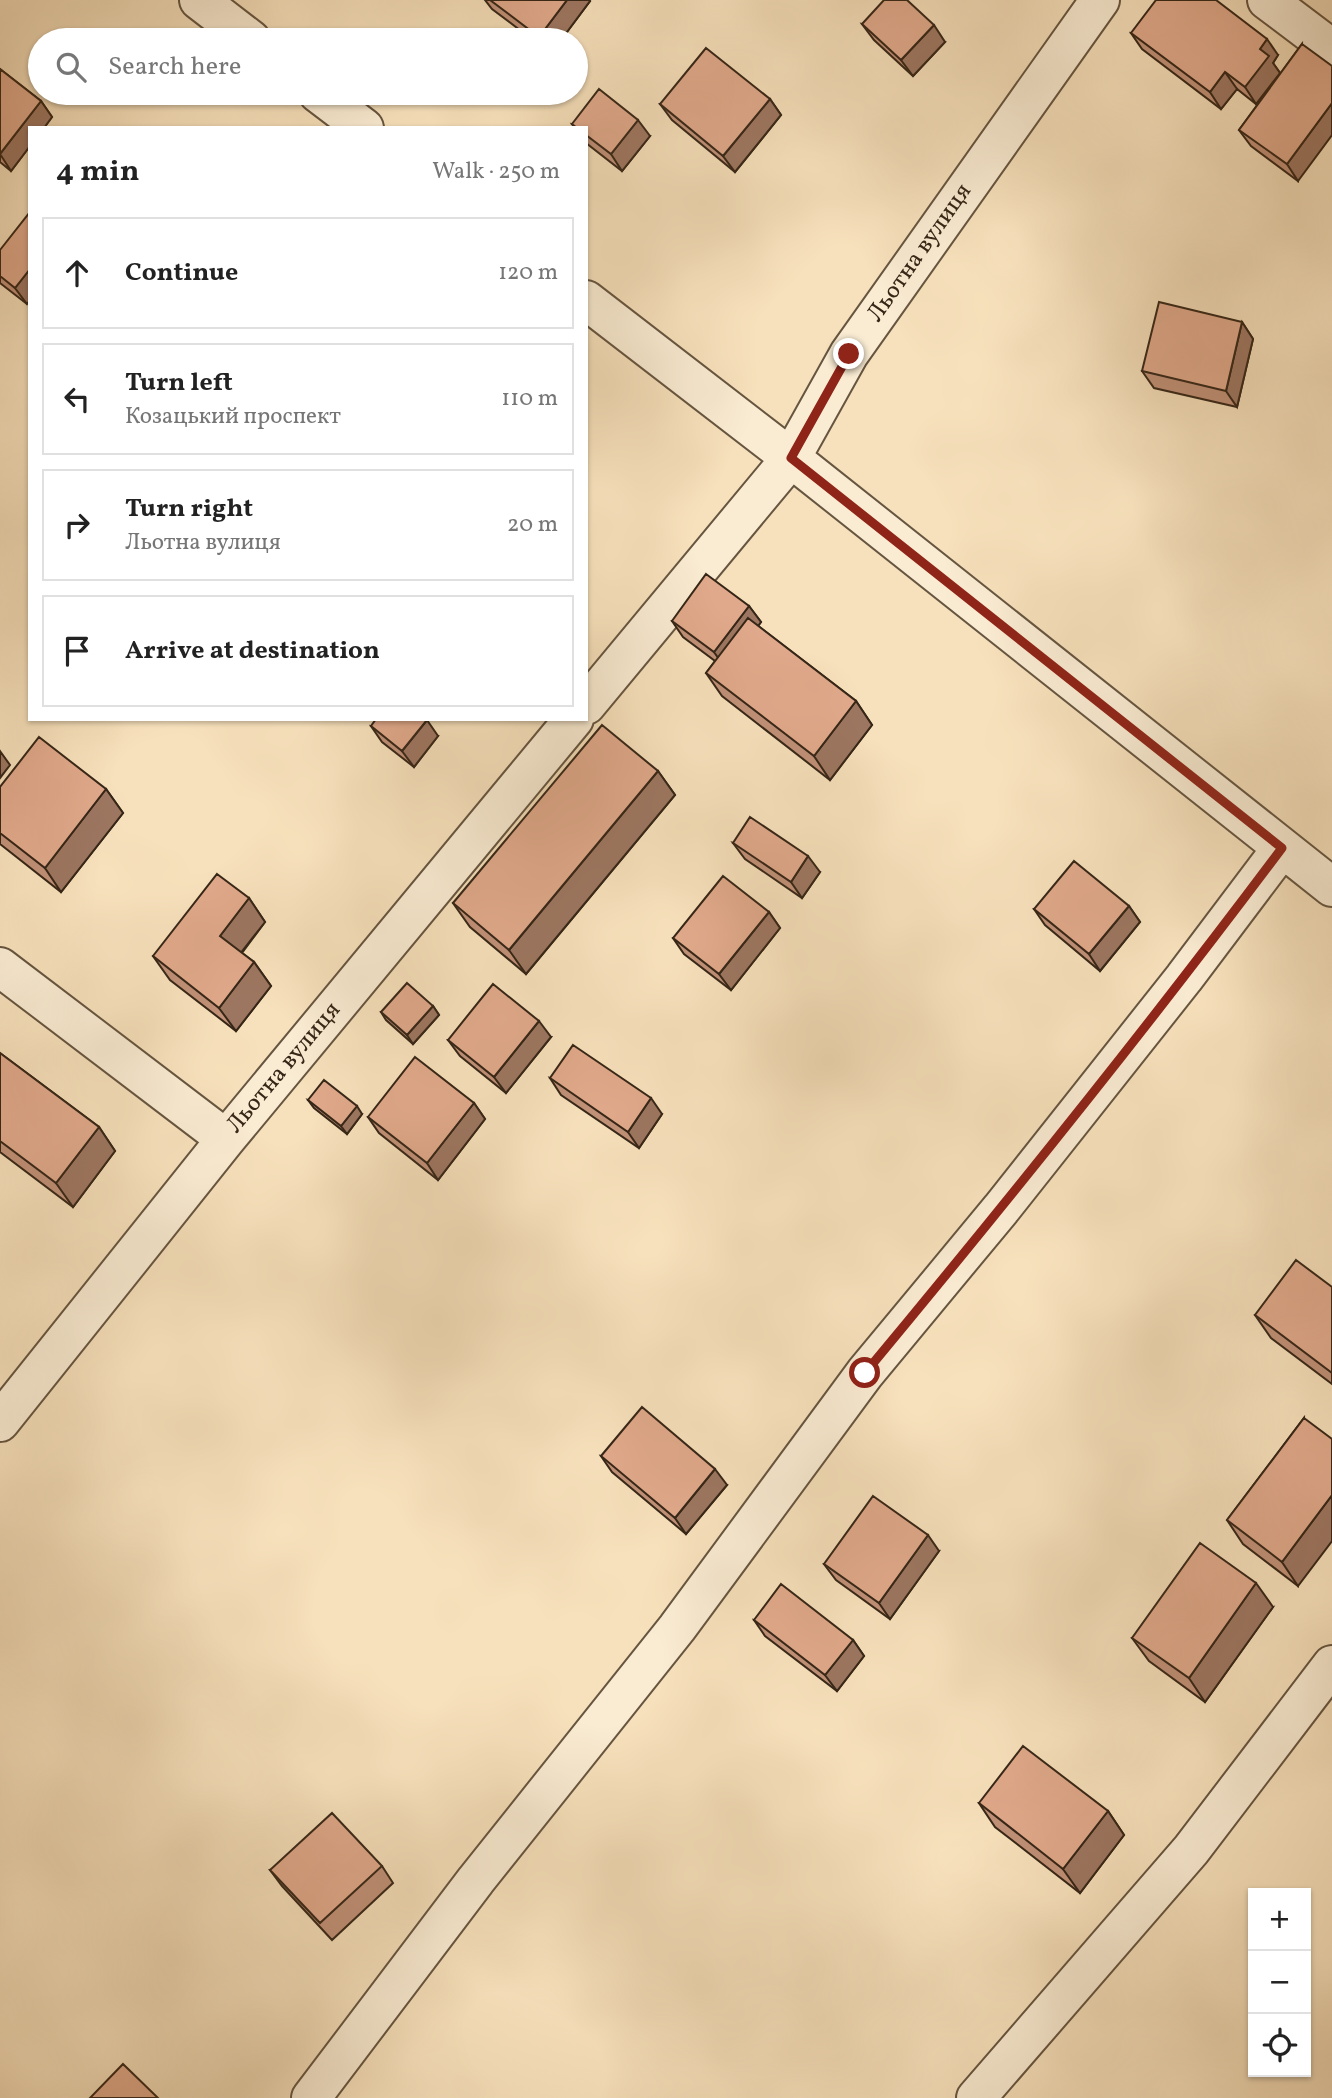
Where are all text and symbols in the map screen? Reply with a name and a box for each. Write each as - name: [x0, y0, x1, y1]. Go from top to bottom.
- search box: [28, 28, 588, 105]
- icon: search: [52, 48, 90, 86]
- text: Search here: [108, 49, 241, 85]
- text: 4 min: [56, 151, 140, 193]
- text: Walk · 250 m: [432, 156, 560, 188]
- street label: Льотна вулиця: [859, 177, 981, 329]
- icon: ahead: [58, 254, 96, 292]
- text: Continue: [125, 255, 238, 291]
- text: 120 m: [498, 257, 558, 289]
- route end: [833, 338, 864, 369]
- text: Turn left: [125, 365, 233, 401]
- icon: left: [58, 380, 96, 418]
- text: 110 m: [501, 383, 558, 415]
- text: Козацький проспект: [125, 401, 341, 433]
- text: Turn right: [125, 491, 253, 527]
- icon: right: [58, 506, 96, 544]
- text: 20 m: [507, 509, 558, 541]
- text: Льотна вулиця: [125, 527, 281, 559]
- icon: arrive: [58, 632, 96, 670]
- text: Arrive at destination: [125, 633, 380, 669]
- street label: Льотна вулиця: [219, 995, 349, 1141]
- route start: [849, 1357, 880, 1388]
- map controls: [1248, 1888, 1311, 2077]
- button: +: [1248, 1888, 1311, 1951]
- button: −: [1248, 1951, 1311, 2014]
- button: locate: [1248, 2014, 1311, 2077]

